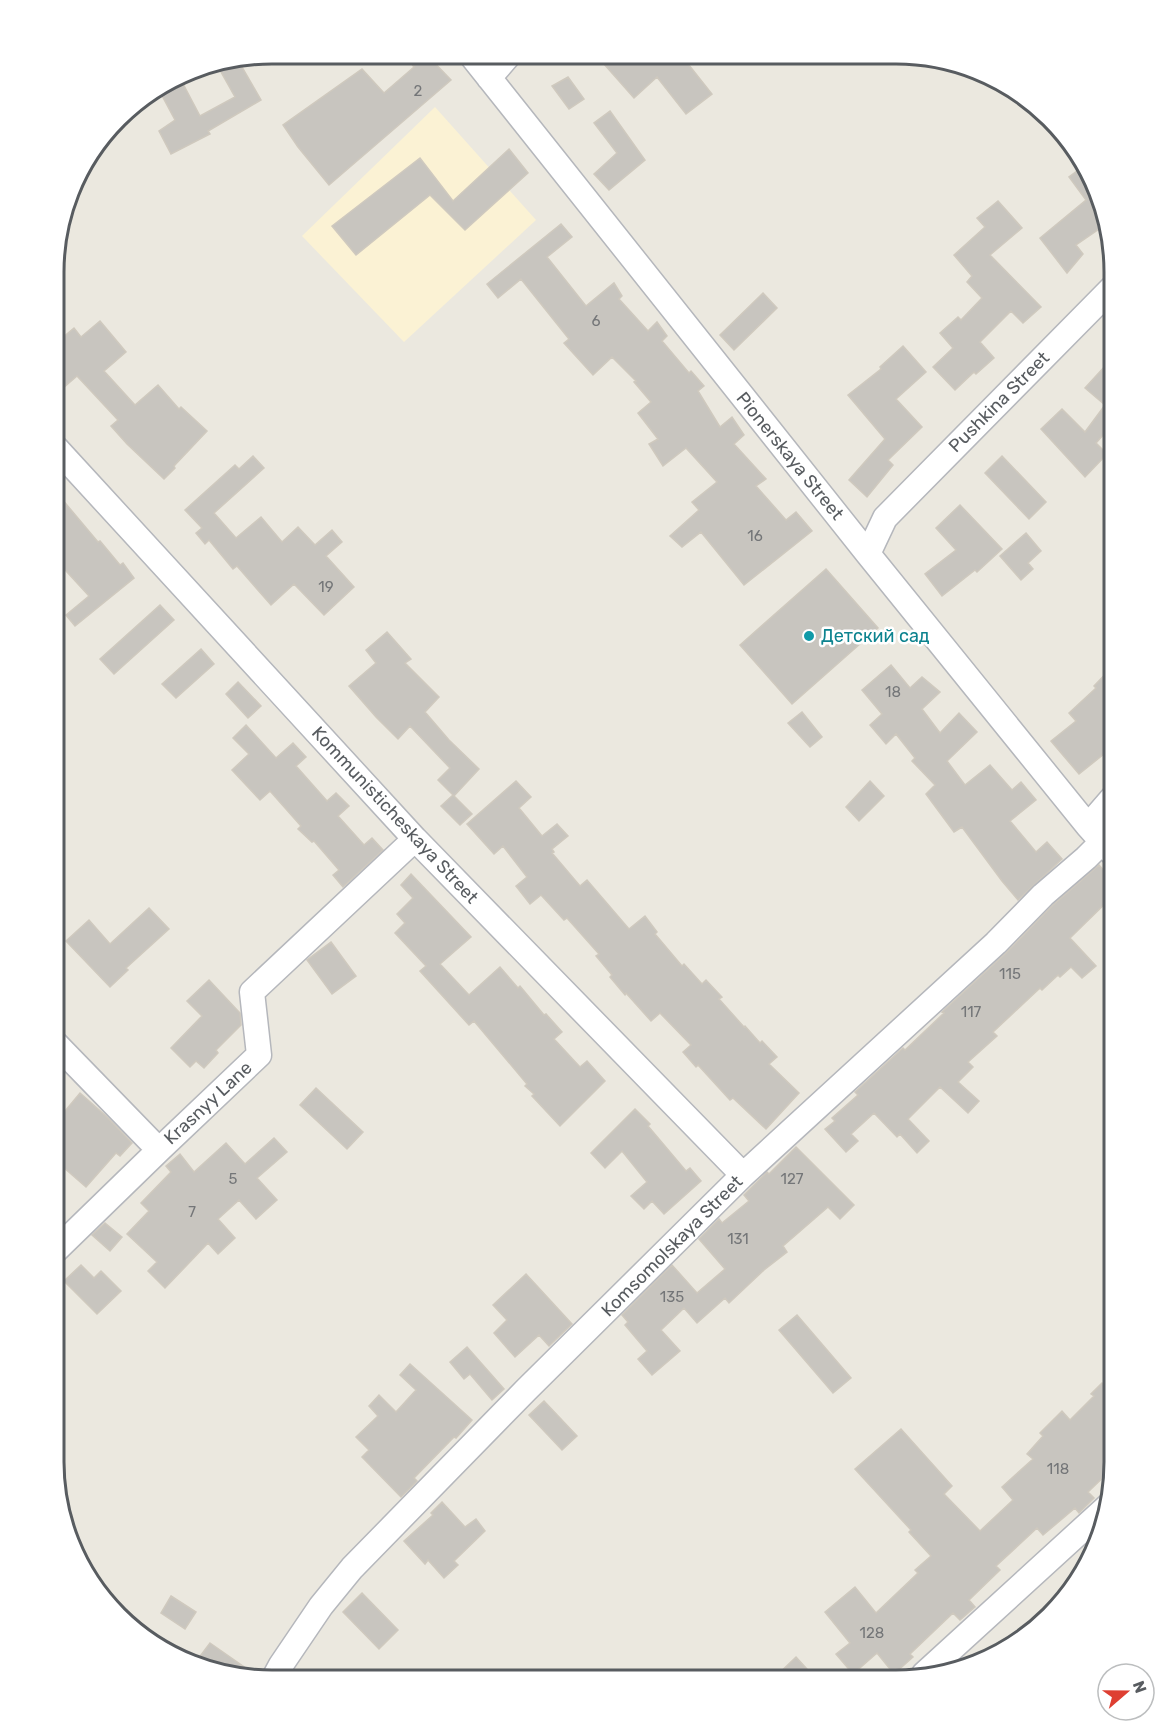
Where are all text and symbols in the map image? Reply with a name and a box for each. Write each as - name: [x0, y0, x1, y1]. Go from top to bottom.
- house number: 2: [414, 82, 423, 100]
- house number: 6: [591, 312, 601, 330]
- street label: Pushkina Street: [944, 347, 1054, 457]
- street label: Pionerskaya Street: [732, 388, 848, 524]
- house number: 16: [747, 527, 763, 545]
- house number: 19: [318, 578, 334, 596]
- place label: Детский сад: [821, 625, 930, 647]
- marker: Детский сад: [802, 629, 816, 643]
- house number: 18: [885, 683, 901, 701]
- street label: Kommunisticheskaya Street: [307, 722, 483, 908]
- house number: 115: [999, 965, 1021, 983]
- house number: 117: [961, 1003, 982, 1021]
- street label: Krasnyy Lane: [160, 1057, 256, 1149]
- house number: 5: [229, 1170, 238, 1188]
- house number: 127: [781, 1170, 804, 1188]
- street label: Komsomolskaya Street: [597, 1171, 747, 1321]
- house number: 7: [188, 1203, 196, 1221]
- house number: 131: [727, 1230, 749, 1248]
- house number: 135: [660, 1288, 684, 1306]
- house number: 118: [1047, 1460, 1069, 1478]
- house number: 128: [860, 1624, 884, 1642]
- north arrow: [1096, 1662, 1156, 1722]
- text: N: [1129, 1678, 1151, 1696]

